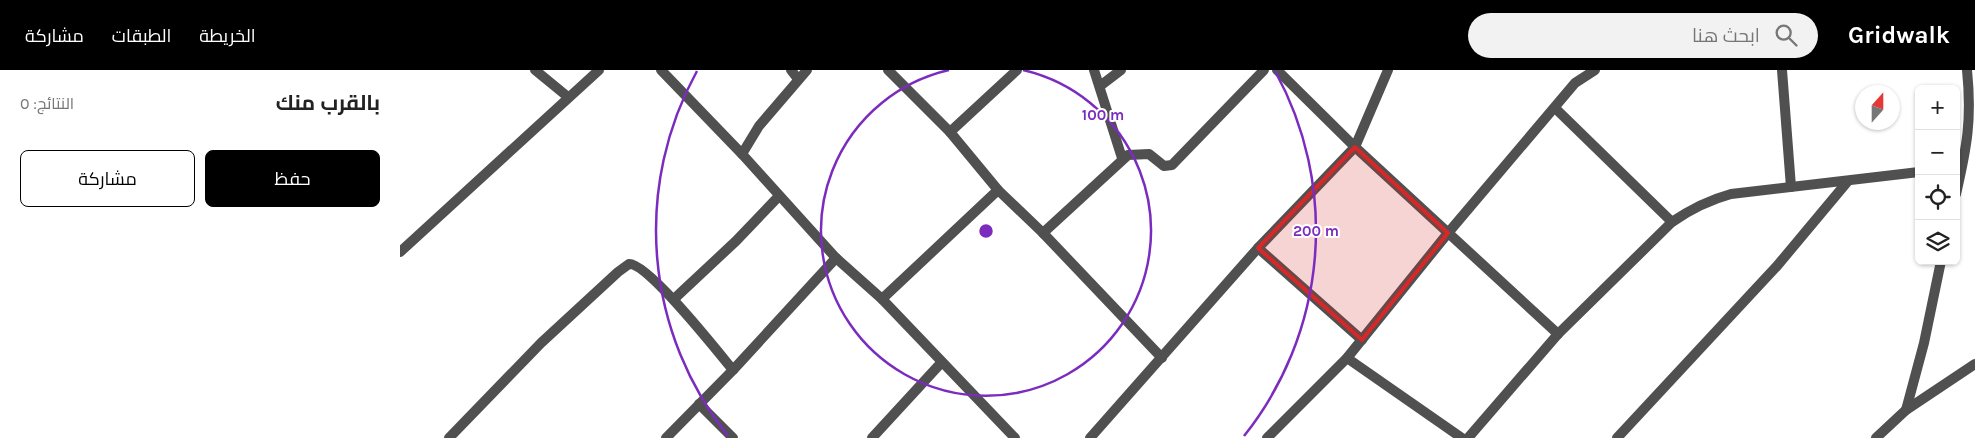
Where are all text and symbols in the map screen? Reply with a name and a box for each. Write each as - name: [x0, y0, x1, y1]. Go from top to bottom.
- search box: [1468, 13, 1818, 58]
- icon: search: [1772, 21, 1800, 49]
- text: Gridwalk: [1848, 21, 1950, 49]
- text: مشاركة: [25, 25, 84, 47]
- text: الطبقات: [112, 25, 171, 47]
- text: الخريطة: [199, 25, 256, 47]
- text: ابحث هنا: [1692, 25, 1760, 47]
- north arrow: [1855, 85, 1900, 130]
- map controls: [1915, 85, 1960, 265]
- button: +: [1915, 85, 1960, 130]
- text: بالقرب منك: [276, 91, 380, 115]
- text: النتائج: 0: [20, 94, 74, 113]
- text: 100 m: [1082, 106, 1124, 124]
- button: −: [1915, 130, 1960, 175]
- button: مشاركة: [20, 150, 195, 207]
- button: حفظ: [205, 150, 380, 207]
- button: locate: [1915, 175, 1960, 220]
- button: layers: [1915, 220, 1960, 265]
- centre of rings: [977, 222, 995, 240]
- text: 200 m: [1293, 222, 1339, 240]

